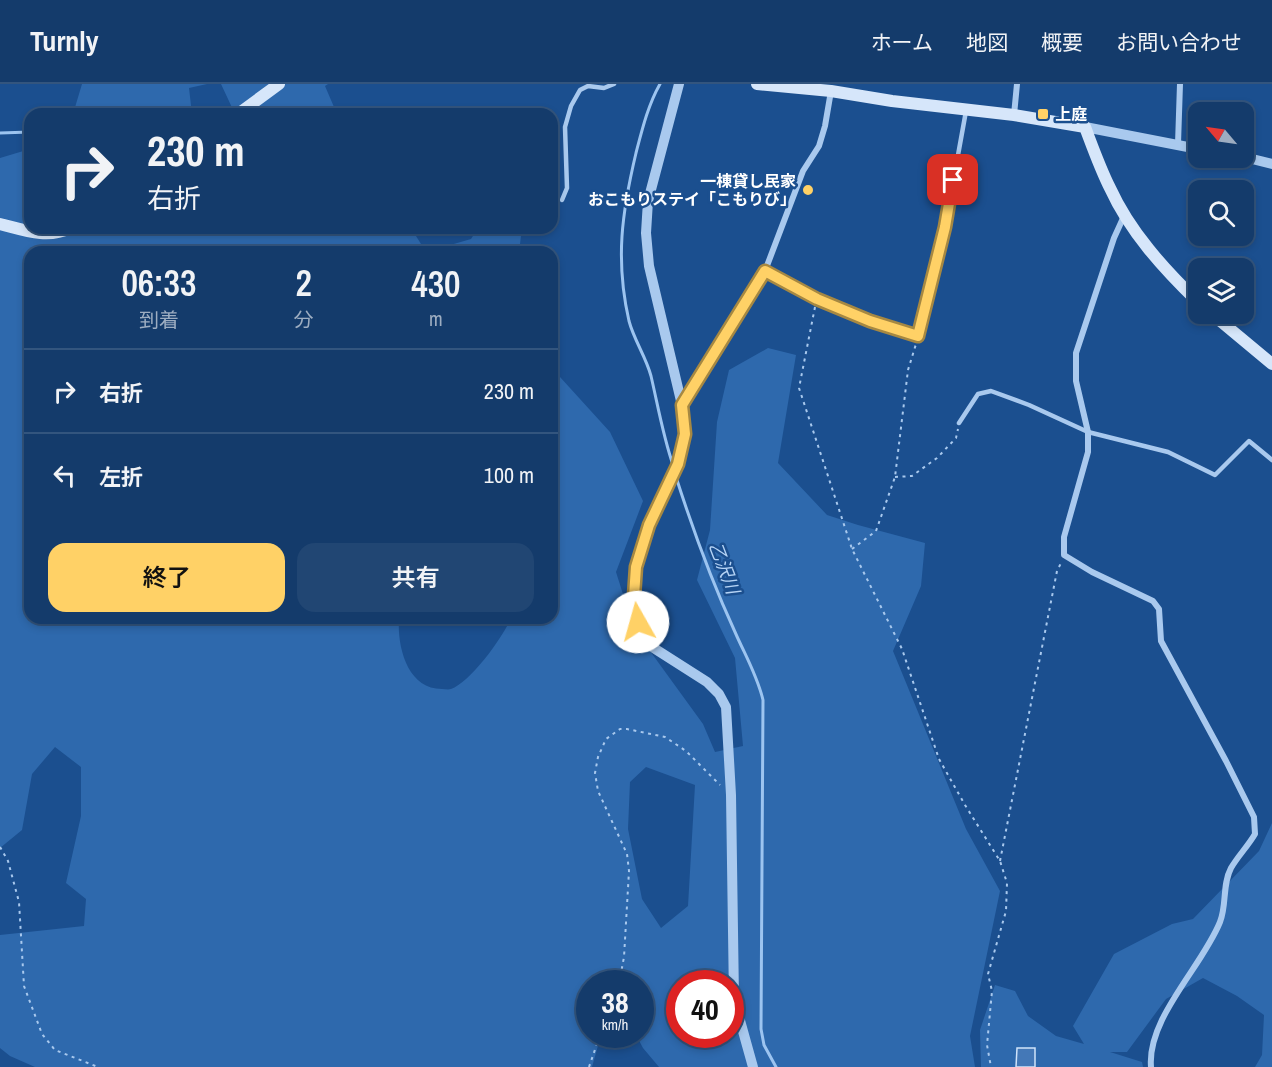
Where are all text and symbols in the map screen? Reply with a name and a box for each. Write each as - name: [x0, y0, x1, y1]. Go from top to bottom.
- text: Turnly: [30, 22, 99, 60]
- text: ホーム: [871, 28, 933, 57]
- text: 地図: [966, 28, 1008, 57]
- text: 概要: [1041, 28, 1083, 57]
- text: お問い合わせ: [1116, 28, 1242, 57]
- north arrow: [1188, 102, 1254, 168]
- map controls: [1188, 102, 1254, 324]
- place label: 上庭: [1055, 103, 1087, 125]
- marker: 上庭: [1036, 107, 1050, 121]
- text: 230 m: [147, 123, 245, 179]
- icon: right: [48, 132, 126, 210]
- pin: [927, 154, 978, 205]
- icon: arrive: [936, 163, 969, 196]
- place label: 一棟貸し民家 おこもりステイ「こもりび」: [588, 170, 796, 210]
- text: 右折: [147, 180, 201, 216]
- button: search: [1188, 180, 1254, 246]
- marker: 一棟貸し民家 おこもりステイ「こもりび」: [801, 183, 815, 197]
- button: layers: [1188, 258, 1254, 324]
- text: 06:33: [121, 259, 196, 307]
- text: 2: [296, 259, 312, 307]
- text: 430: [411, 260, 461, 308]
- text: m: [429, 305, 443, 332]
- text: 到着: [139, 306, 179, 333]
- text: 分: [294, 306, 314, 333]
- icon: right: [48, 375, 81, 408]
- text: 230 m: [484, 376, 534, 406]
- text: 右折: [99, 378, 143, 408]
- icon: left: [48, 459, 81, 492]
- text: 100 m: [484, 460, 534, 490]
- text: 左折: [99, 462, 143, 492]
- water label: 乙沢川: [703, 538, 747, 599]
- button: 終了: [48, 543, 285, 612]
- button: 共有: [297, 543, 534, 612]
- position arrow: [606, 590, 670, 654]
- speed limit sign: 40: [666, 970, 744, 1048]
- text: 38: [601, 982, 629, 1022]
- text: km/h: [602, 1014, 628, 1035]

